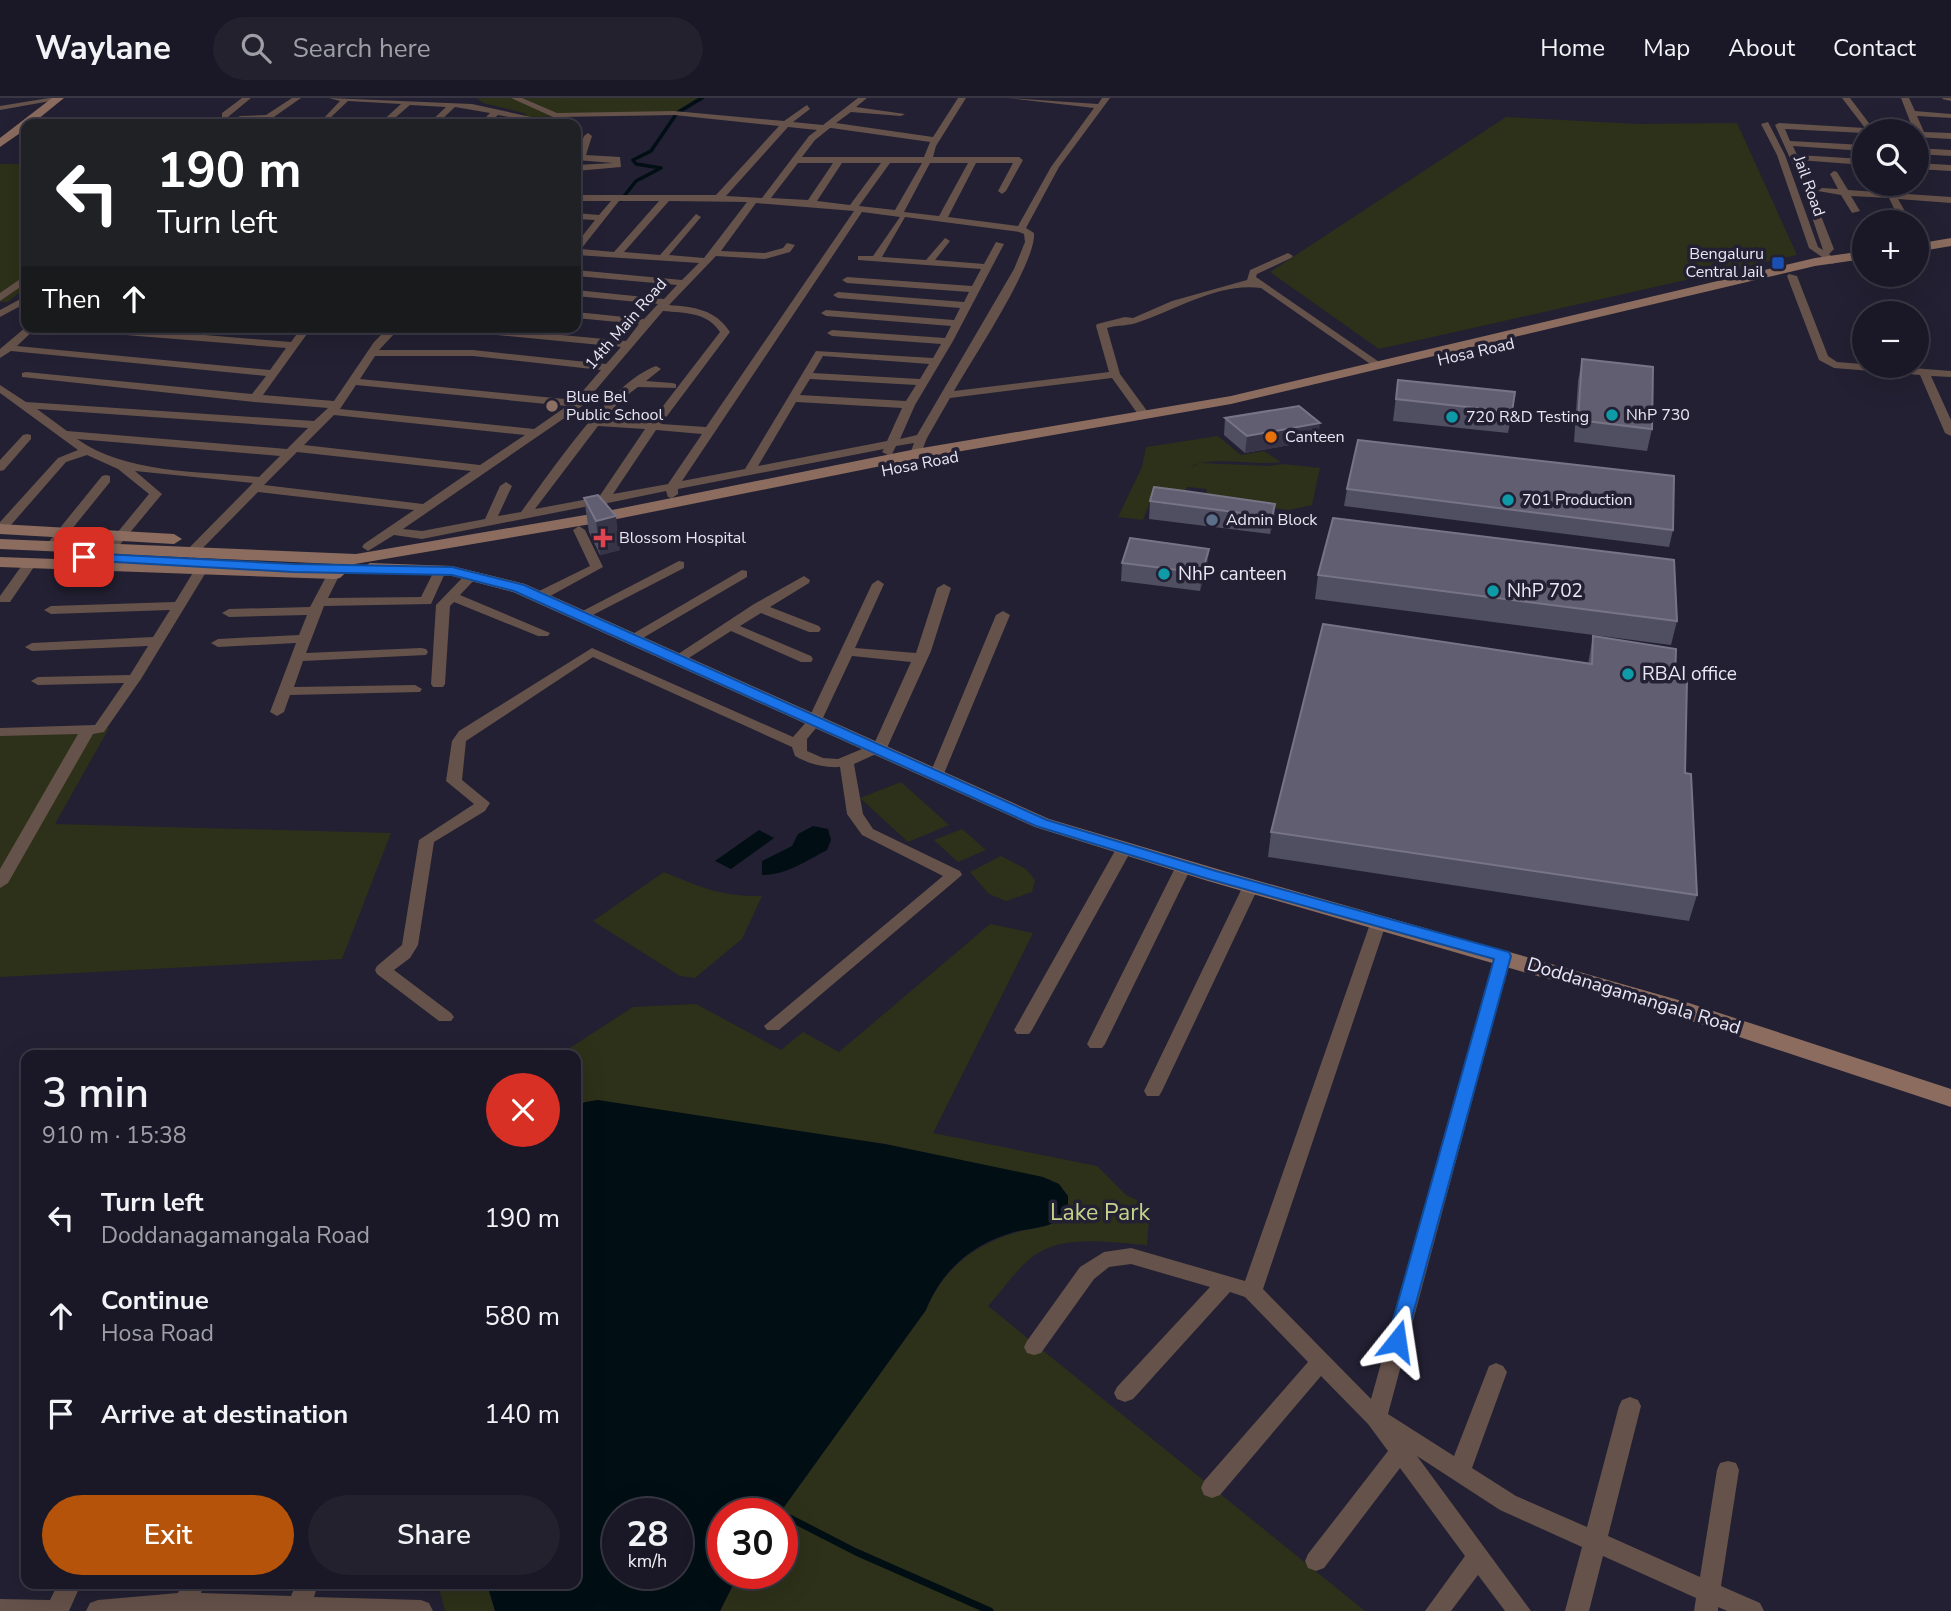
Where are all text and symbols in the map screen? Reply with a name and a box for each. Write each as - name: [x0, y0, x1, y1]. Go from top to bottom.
- search box: [213, 17, 703, 80]
- text: Waylane: [35, 26, 171, 71]
- icon: search: [237, 29, 275, 67]
- text: Search here: [293, 31, 431, 66]
- text: Home: [1540, 32, 1605, 64]
- text: Map: [1643, 32, 1690, 64]
- text: About: [1728, 32, 1795, 64]
- text: Contact: [1833, 32, 1916, 64]
- map controls: [1852, 119, 1929, 378]
- button: search: [1852, 119, 1929, 196]
- text: 190 m: [157, 137, 301, 204]
- icon: left: [42, 147, 133, 238]
- street label: Jail Road: [1787, 151, 1830, 220]
- text: Turn left: [157, 201, 277, 244]
- button: +: [1852, 210, 1929, 287]
- place label: Bengaluru Central Jail: [1686, 243, 1764, 283]
- marker: Bengaluru Central Jail: [1770, 255, 1786, 271]
- street label: 14th Main Road: [580, 274, 672, 374]
- icon: ahead: [115, 280, 153, 318]
- text: Then: [42, 282, 101, 317]
- button: −: [1852, 301, 1929, 378]
- street label: Hosa Road: [1435, 332, 1517, 372]
- place label: Blue Bel Public School: [566, 386, 663, 426]
- marker: Blue Bel Public School: [544, 398, 560, 414]
- place label: NhP 730: [1626, 404, 1690, 426]
- place label: 720 R&D Testing: [1466, 406, 1589, 428]
- marker: NhP 730: [1604, 407, 1620, 423]
- marker: 720 R&D Testing: [1444, 409, 1460, 425]
- place label: Canteen: [1285, 426, 1345, 448]
- marker: Canteen: [1263, 429, 1279, 445]
- street label: Hosa Road: [879, 446, 961, 482]
- place label: 701 Production: [1522, 489, 1632, 511]
- marker: 701 Production: [1500, 492, 1516, 508]
- place label: Admin Block: [1226, 509, 1318, 531]
- marker: Admin Block: [1204, 512, 1220, 528]
- pin: [54, 527, 114, 587]
- place label: Blossom Hospital: [619, 527, 746, 549]
- marker: Blossom Hospital: [593, 528, 613, 548]
- icon: arrive: [65, 538, 103, 576]
- place label: NhP canteen: [1178, 561, 1287, 587]
- marker: NhP canteen: [1156, 566, 1172, 582]
- place label: NhP 702: [1507, 578, 1583, 604]
- marker: NhP 702: [1485, 583, 1501, 599]
- place label: RBAI office: [1642, 661, 1737, 687]
- marker: RBAI office: [1620, 666, 1636, 682]
- street label: Doddanagamangala Road: [1524, 951, 1744, 1041]
- text: 3 min: [42, 1065, 149, 1122]
- button: close: [486, 1073, 560, 1147]
- text: 910 m · 15:38: [42, 1120, 187, 1151]
- text: Turn left: [101, 1185, 204, 1220]
- park label: Lake Park: [1050, 1197, 1150, 1228]
- icon: left: [42, 1199, 80, 1237]
- text: 190 m: [484, 1201, 560, 1236]
- text: Doddanagamangala Road: [101, 1220, 370, 1251]
- text: Continue: [101, 1283, 209, 1318]
- icon: ahead: [42, 1297, 80, 1335]
- text: 580 m: [484, 1299, 560, 1334]
- position arrow: [1360, 1304, 1434, 1378]
- text: Hosa Road: [101, 1318, 214, 1349]
- icon: arrive: [42, 1395, 80, 1433]
- text: Arrive at destination: [101, 1397, 348, 1432]
- text: 140 m: [484, 1397, 560, 1432]
- button: Exit: [42, 1495, 294, 1575]
- button: Share: [308, 1495, 560, 1575]
- speed limit sign: 30: [707, 1498, 798, 1589]
- text: 28: [626, 1511, 669, 1558]
- text: km/h: [628, 1549, 667, 1573]

